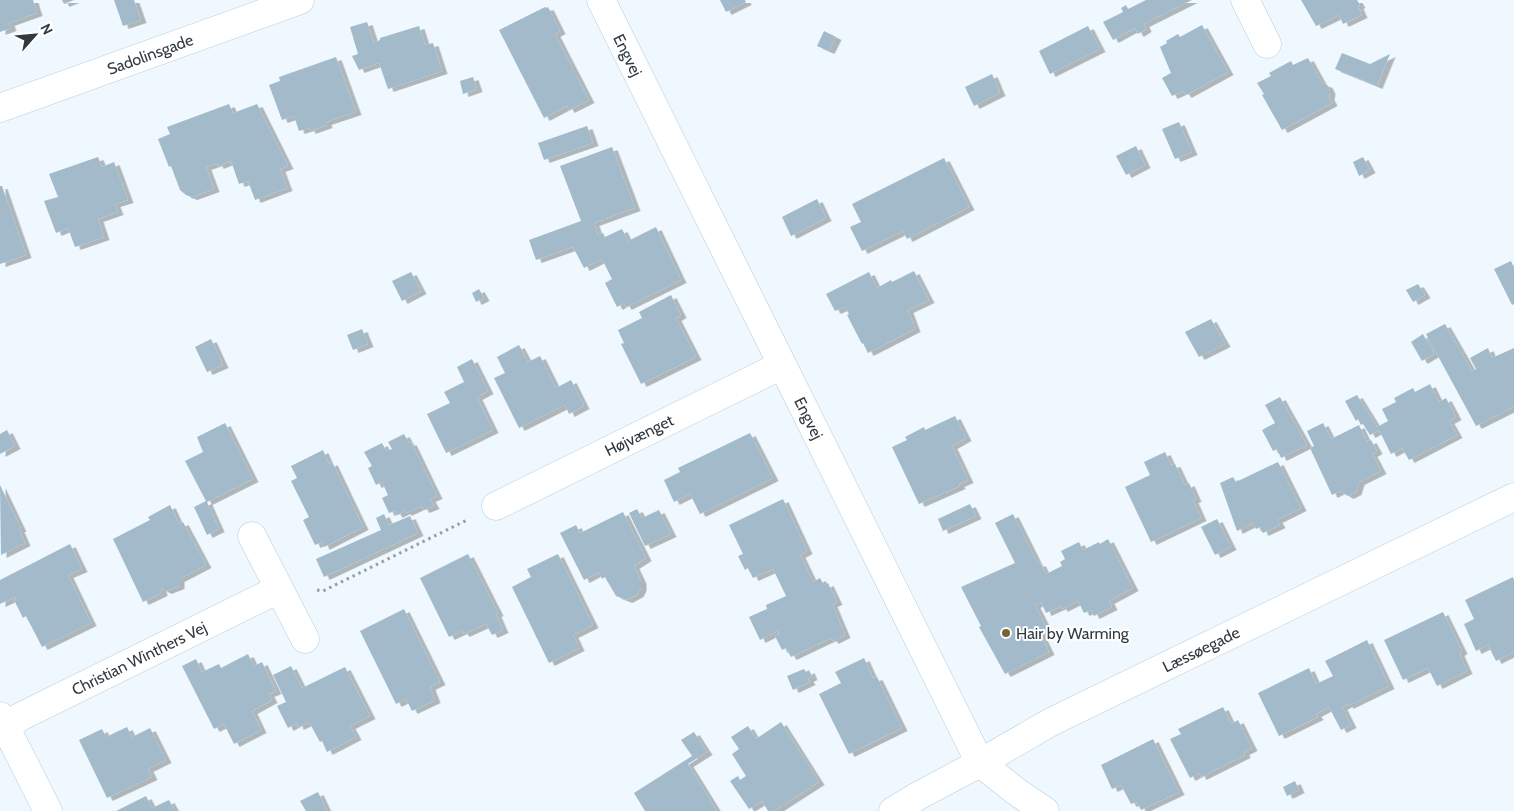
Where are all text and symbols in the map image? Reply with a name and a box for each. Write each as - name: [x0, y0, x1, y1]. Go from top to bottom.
- north arrow: [10, 10, 60, 60]
- text: N: [36, 21, 57, 38]
- street label: Sadolinsgade: [105, 30, 196, 79]
- street label: Engvej: [609, 31, 646, 80]
- street label: Engvej: [790, 394, 827, 443]
- street label: Højvænget: [602, 410, 677, 460]
- street label: Christian Winthers Vej: [69, 618, 210, 699]
- street label: Læssøegade: [1160, 623, 1243, 676]
- place label: Hair by Warming: [1016, 624, 1130, 643]
- marker: Hair by Warming: [1000, 627, 1012, 639]

